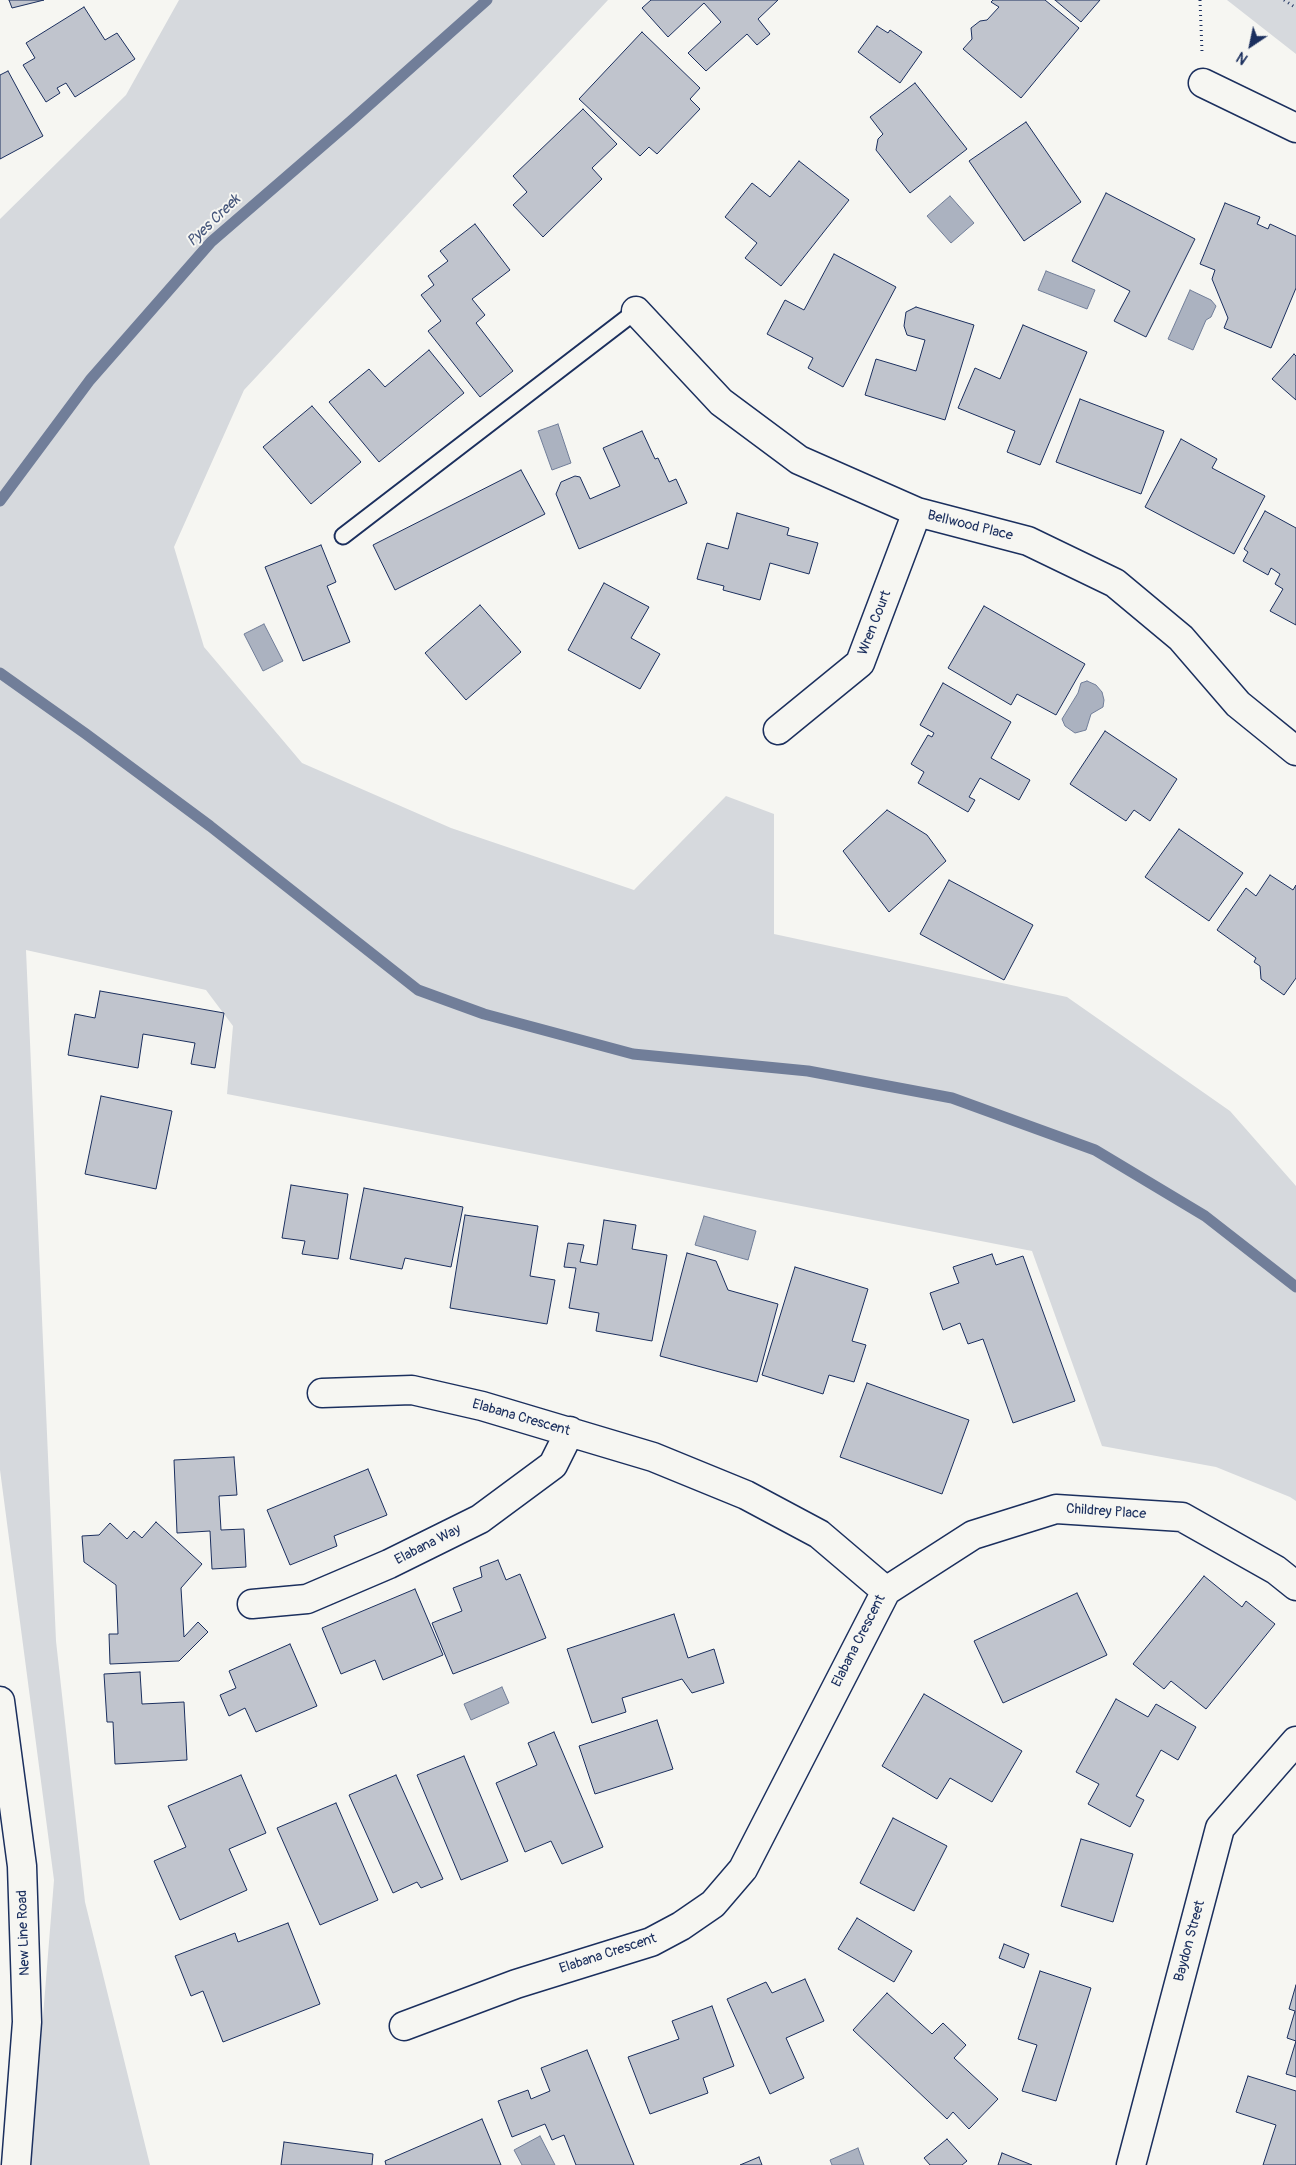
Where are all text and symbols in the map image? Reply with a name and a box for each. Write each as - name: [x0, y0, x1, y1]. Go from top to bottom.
- north arrow: [1226, 20, 1276, 70]
- text: N: [1234, 48, 1251, 68]
- water label: Pyes Creek: [184, 191, 244, 251]
- street label: Bellwood Place: [926, 507, 1014, 545]
- street label: Wren Court: [855, 588, 895, 658]
- street label: Elabana Crescent: [470, 1396, 572, 1440]
- street label: Childrey Place: [1065, 1501, 1147, 1523]
- street label: Elabana Way: [392, 1521, 464, 1569]
- street label: Elabana Crescent: [829, 1592, 889, 1690]
- street label: New Line Road: [14, 1890, 34, 1976]
- street label: Baydon Street: [1171, 1899, 1209, 1983]
- street label: Elabana Crescent: [557, 1930, 659, 1978]

